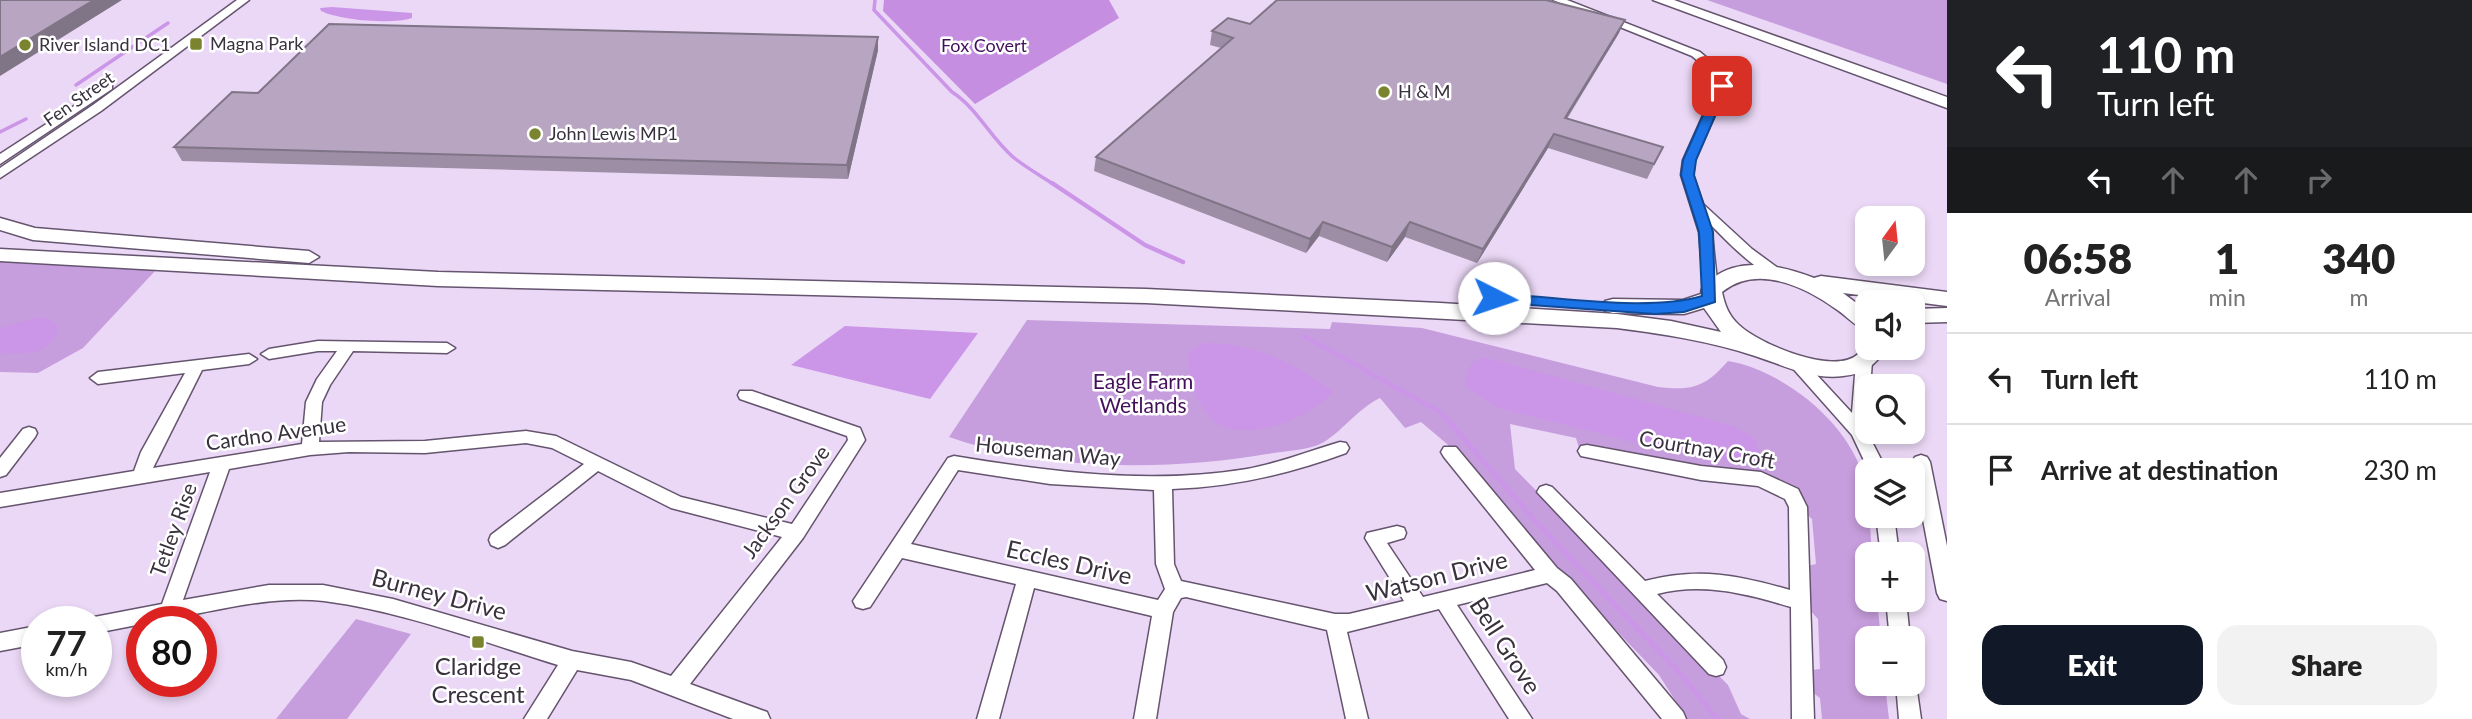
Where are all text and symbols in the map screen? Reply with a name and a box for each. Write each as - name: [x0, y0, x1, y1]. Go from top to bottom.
- text: 110 m: [2097, 25, 2235, 83]
- icon: left: [1982, 28, 2073, 119]
- place label: Magna Park: [210, 32, 304, 54]
- place label: River Island DC1: [39, 33, 170, 55]
- park label: Fox Covert: [941, 34, 1028, 56]
- marker: Magna Park: [188, 36, 204, 52]
- marker: River Island DC1: [17, 37, 33, 53]
- pin: [1692, 56, 1752, 116]
- street label: Fen Street: [39, 66, 118, 130]
- icon: arrive: [1703, 67, 1741, 105]
- place label: H & M: [1398, 80, 1451, 102]
- marker: H & M: [1376, 84, 1392, 100]
- text: Turn left: [2097, 84, 2214, 123]
- place label: John Lewis MP1: [549, 122, 678, 144]
- marker: John Lewis MP1: [527, 126, 543, 142]
- icon: left: [2081, 161, 2119, 199]
- icon: ahead: [2154, 161, 2192, 199]
- icon: ahead: [2227, 161, 2265, 199]
- icon: right: [2300, 161, 2338, 199]
- north arrow: [1855, 206, 1925, 276]
- map controls: [1855, 206, 1925, 696]
- text: 06:58: [2024, 233, 2132, 283]
- text: 1: [2215, 233, 2239, 283]
- text: 340: [2322, 233, 2395, 283]
- position arrow: [1457, 261, 1531, 335]
- text: Arrival: [2045, 283, 2111, 311]
- text: min: [2209, 283, 2246, 311]
- text: m: [2349, 283, 2368, 311]
- button: sound: [1855, 290, 1925, 360]
- icon: left: [1982, 360, 2020, 398]
- text: Turn left: [2041, 363, 2138, 395]
- text: 110 m: [2364, 363, 2437, 395]
- park label: Eagle Farm Wetlands: [1093, 368, 1193, 417]
- button: search: [1855, 374, 1925, 444]
- street label: Cardno Avenue: [204, 410, 347, 455]
- street label: Courtnay Croft: [1637, 424, 1778, 473]
- street label: Houseman Way: [974, 430, 1122, 471]
- street label: Jackson Grove: [735, 440, 834, 562]
- icon: arrive: [1982, 451, 2020, 489]
- text: Arrive at destination: [2041, 454, 2278, 486]
- text: 230 m: [2364, 454, 2437, 486]
- button: layers: [1855, 458, 1925, 528]
- street label: Tetley Rise: [144, 479, 201, 580]
- street label: Eccles Drive: [1004, 533, 1135, 590]
- button: +: [1855, 542, 1925, 612]
- street label: Watson Drive: [1363, 544, 1510, 607]
- street label: Burney Drive: [369, 562, 510, 625]
- street label: Bell Grove: [1464, 592, 1548, 699]
- speed limit sign: 80: [126, 606, 217, 697]
- text: 77: [46, 621, 87, 663]
- button: Exit: [1982, 625, 2203, 705]
- button: Share: [2217, 625, 2437, 705]
- button: −: [1855, 626, 1925, 696]
- marker: Claridge Crescent: [470, 634, 486, 650]
- place label: Claridge Crescent: [431, 651, 525, 708]
- text: km/h: [45, 658, 88, 680]

